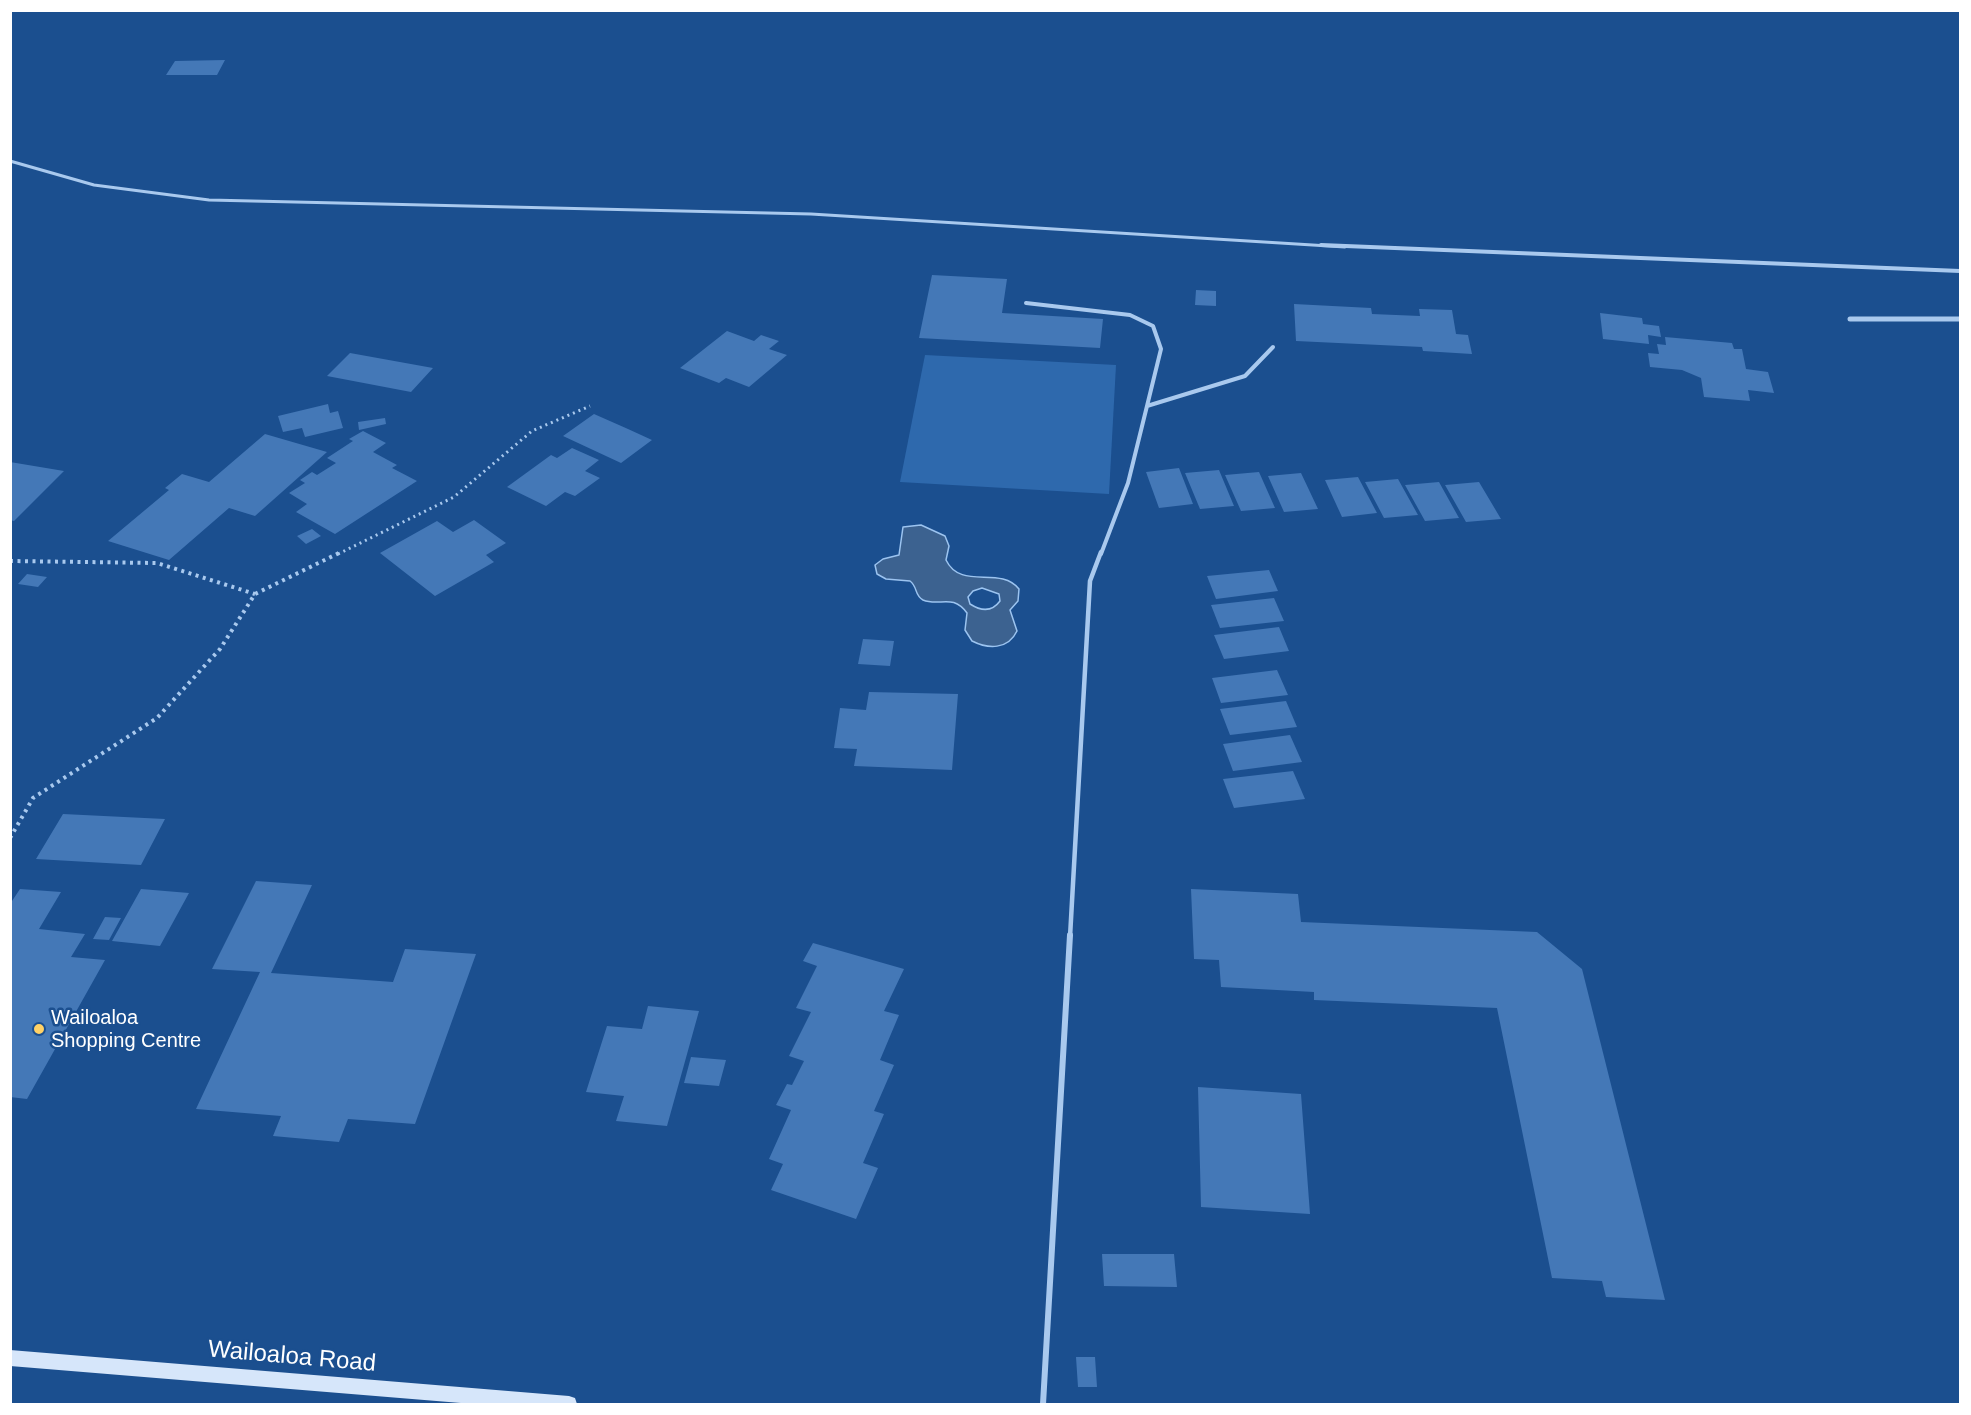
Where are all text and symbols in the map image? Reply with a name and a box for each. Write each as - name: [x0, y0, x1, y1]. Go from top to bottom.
- place label: Wailoaloa Shopping Centre: [51, 1006, 201, 1053]
- marker: Wailoaloa Shopping Centre: [32, 1022, 46, 1036]
- street label: Wailoaloa Road: [207, 1335, 377, 1379]

